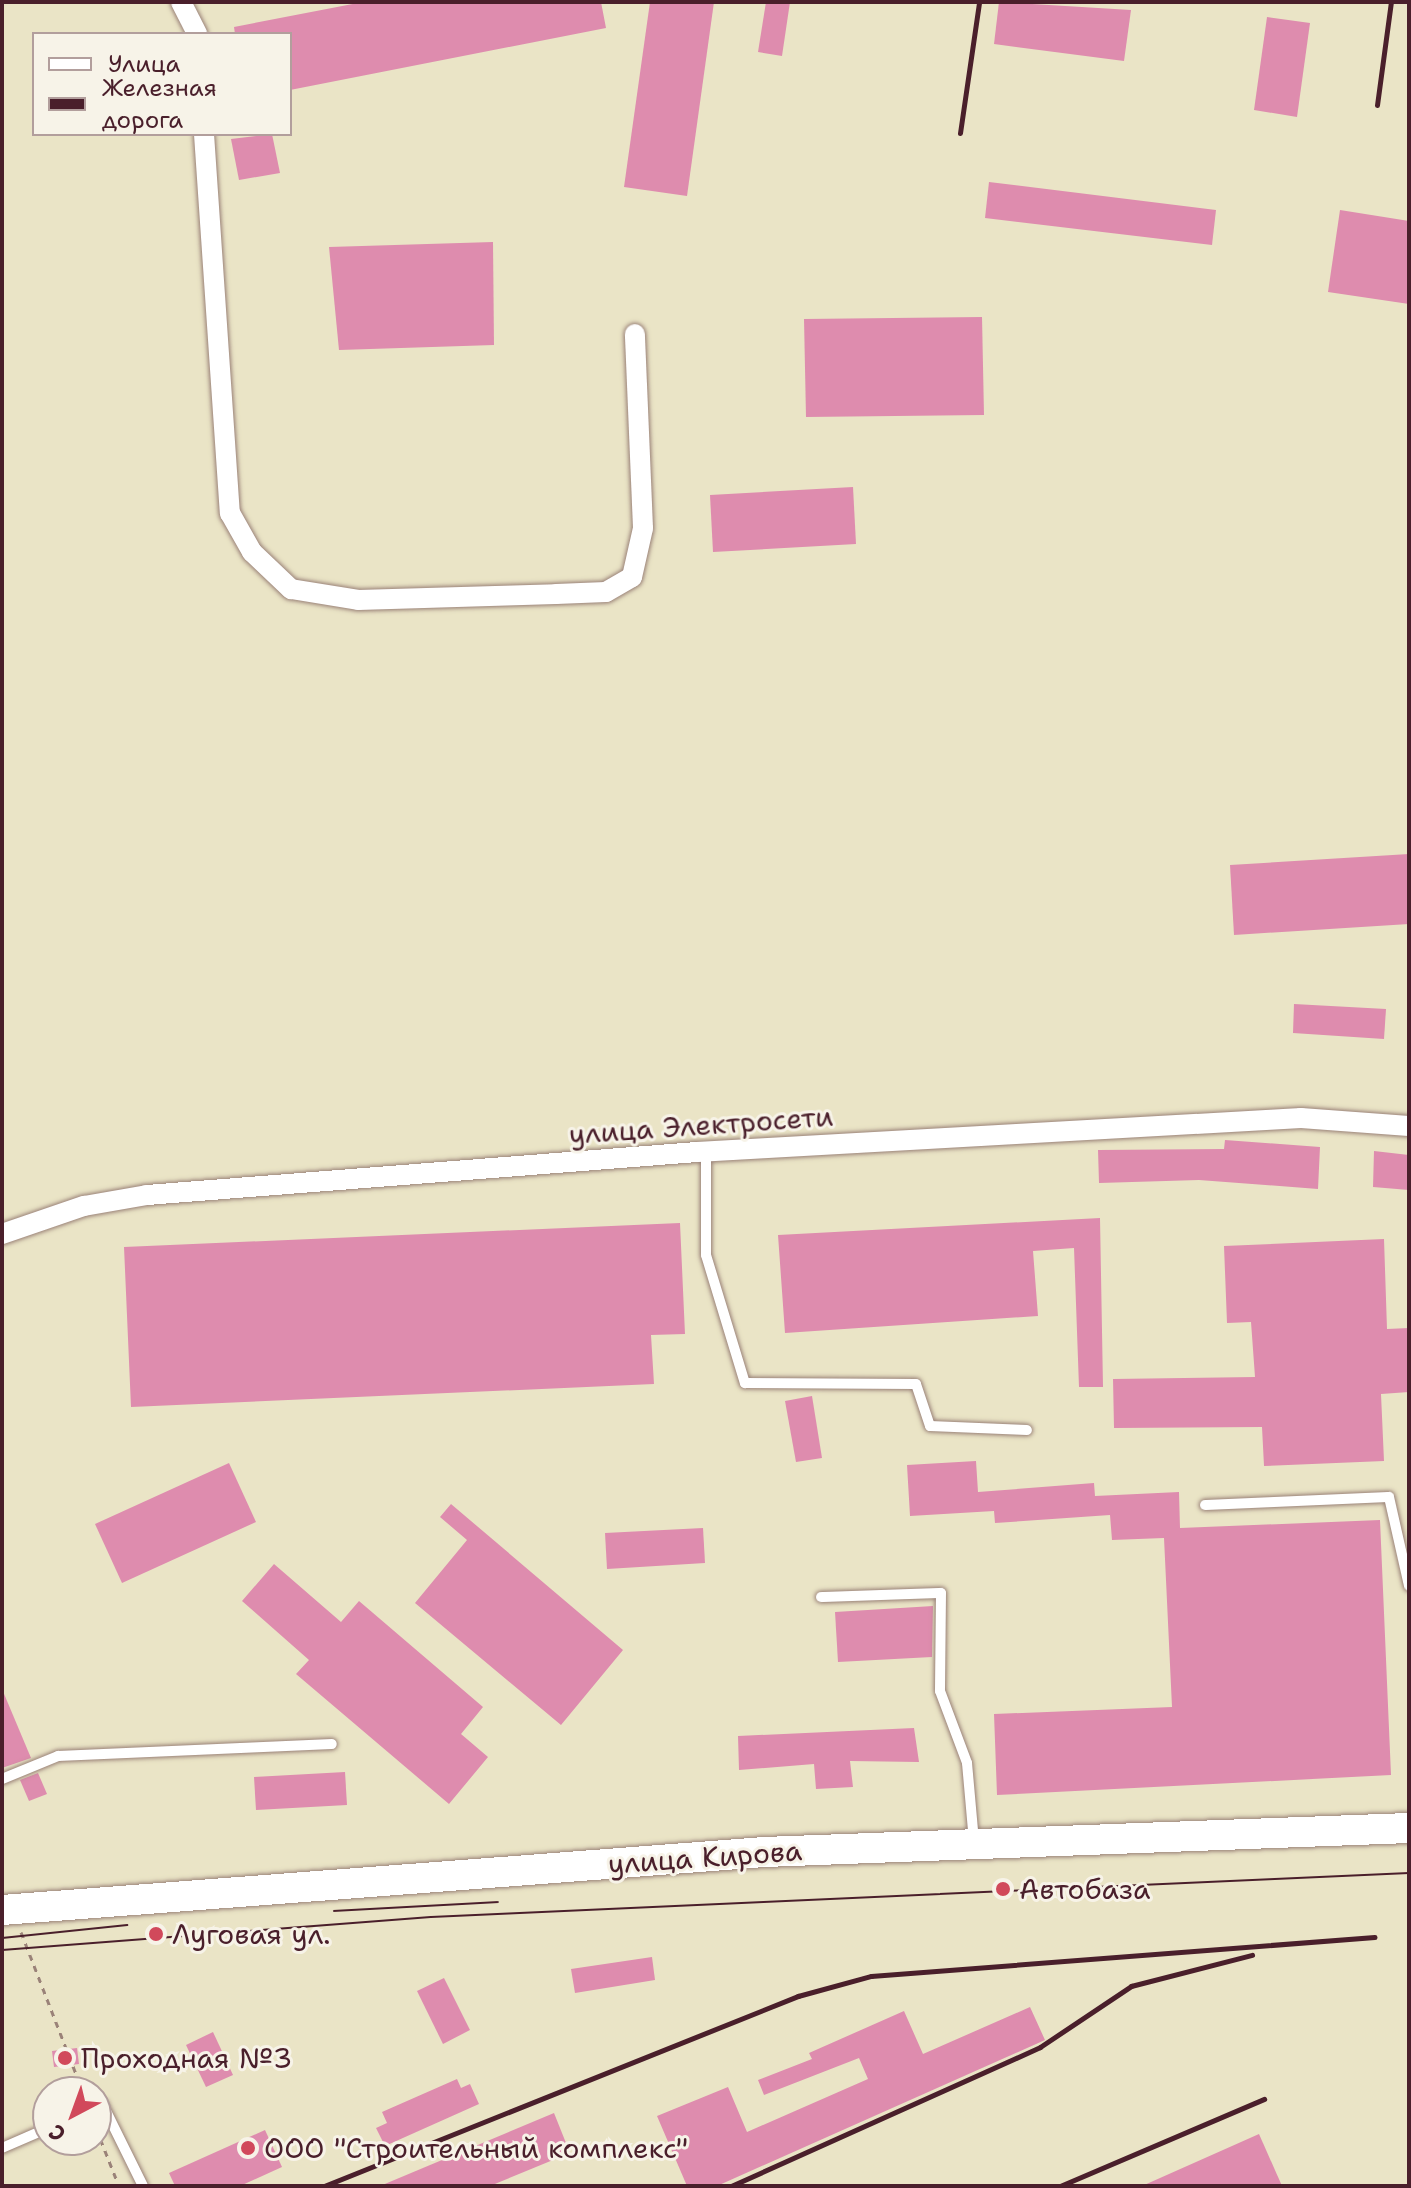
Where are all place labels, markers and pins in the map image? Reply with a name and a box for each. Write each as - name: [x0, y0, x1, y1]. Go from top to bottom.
- place label: Автобаза: [1019, 1872, 1150, 1906]
- marker: Автобаза: [994, 1880, 1012, 1898]
- place label: Луговая ул.: [172, 1917, 330, 1951]
- marker: Луговая ул.: [147, 1925, 165, 1943]
- place label: Проходная №3: [81, 2041, 292, 2075]
- marker: Проходная №3: [56, 2049, 74, 2067]
- place label: ООО "Строительный комплекс": [264, 2131, 688, 2165]
- marker: ООО "Строительный комплекс": [239, 2139, 257, 2157]

